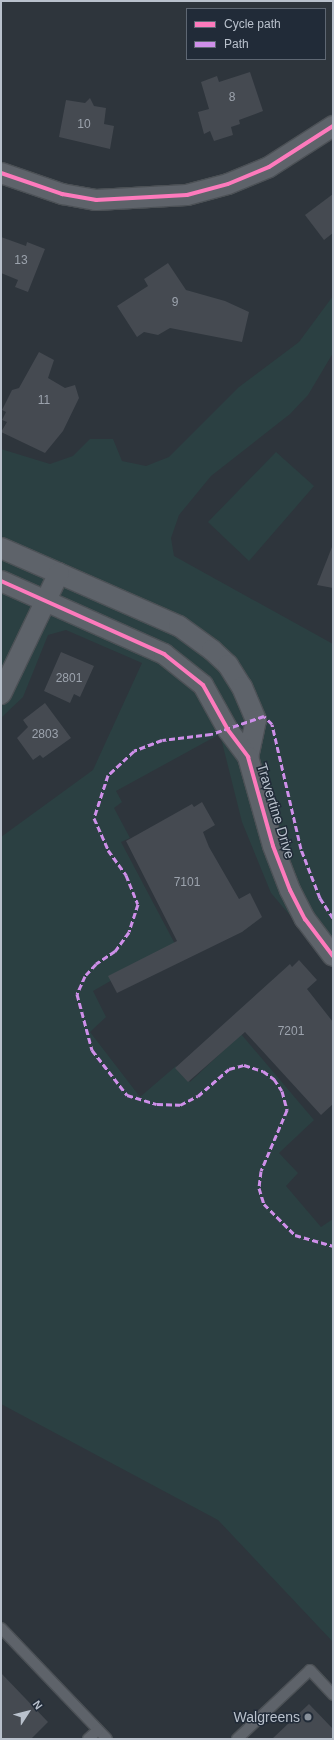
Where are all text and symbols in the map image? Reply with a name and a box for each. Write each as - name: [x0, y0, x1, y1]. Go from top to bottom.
- legend: [186, 8, 326, 60]
- text: Cycle path: [224, 17, 281, 31]
- text: Path: [224, 37, 249, 51]
- house number: 8: [229, 91, 235, 105]
- house number: 10: [77, 118, 91, 132]
- house number: 13: [14, 254, 28, 268]
- house number: 9: [172, 296, 178, 310]
- house number: 11: [38, 394, 50, 408]
- house number: 2801: [56, 672, 82, 686]
- house number: 2803: [32, 728, 58, 742]
- street label: Travertine Drive: [253, 761, 299, 861]
- house number: 7101: [174, 876, 200, 890]
- house number: 7201: [278, 1025, 304, 1039]
- north arrow: [8, 1692, 48, 1732]
- text: N: [31, 1698, 45, 1712]
- place label: Walgreens: [234, 1709, 300, 1725]
- marker: Walgreens: [303, 1712, 313, 1722]

